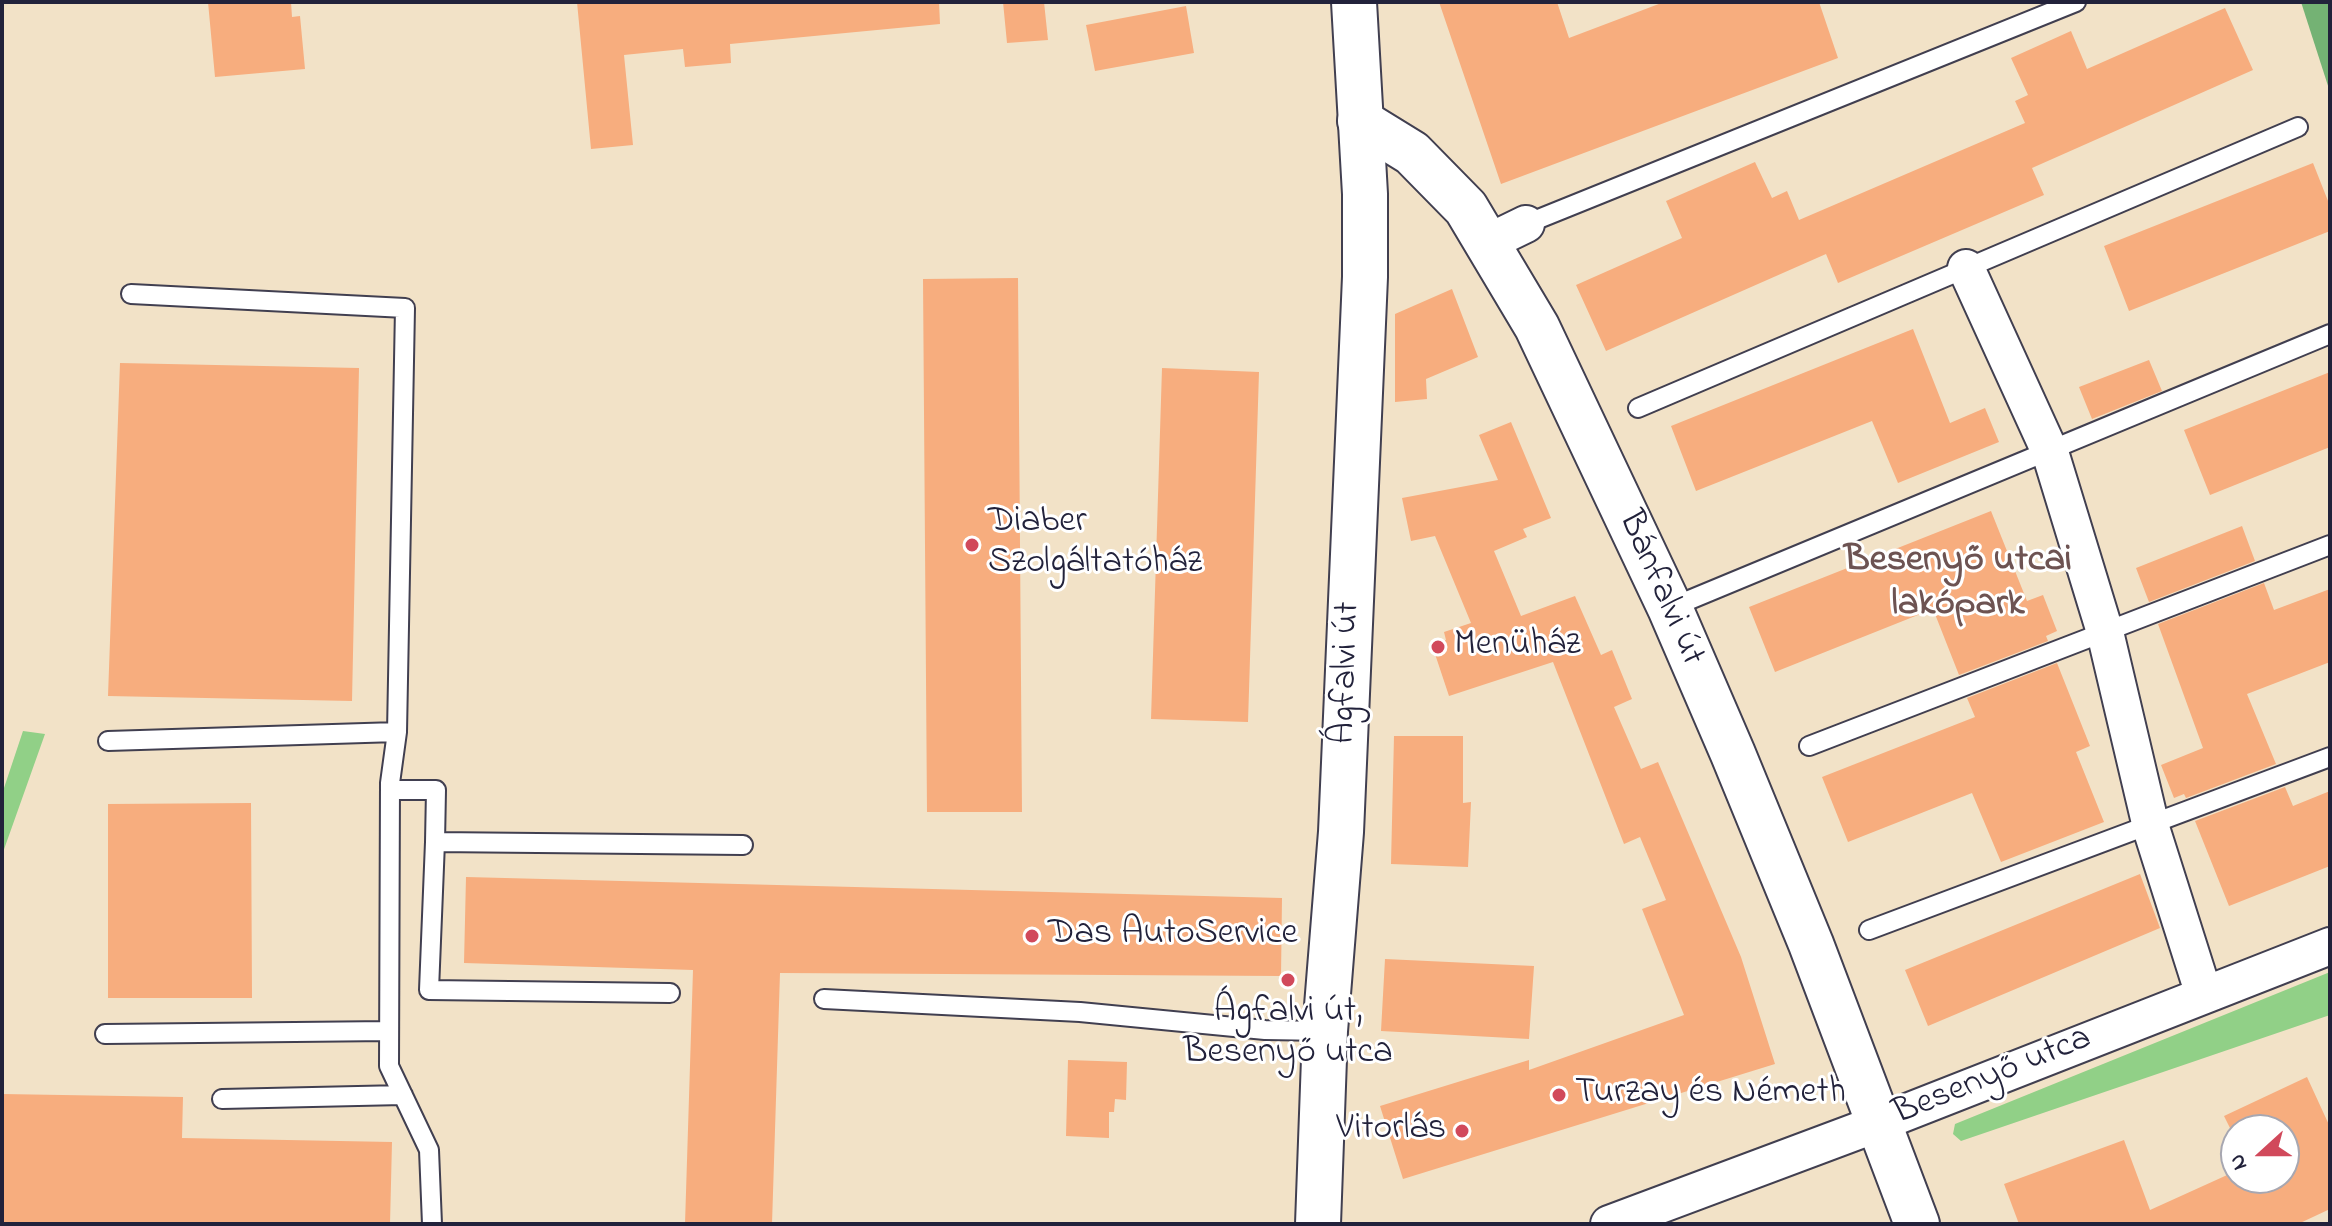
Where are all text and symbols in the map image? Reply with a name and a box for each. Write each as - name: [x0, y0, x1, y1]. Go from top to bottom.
- place label: Diaber Szolgáltatóház: [988, 502, 1202, 587]
- street label: Bánfalvi út: [1606, 505, 1712, 673]
- marker: Diaber Szolgáltatóház: [963, 536, 981, 554]
- district label: Besenyő utcai lakópark: [1844, 540, 2072, 630]
- street label: Ágfalvi út: [1324, 601, 1372, 745]
- place label: Menüház: [1454, 625, 1581, 669]
- marker: Menüház: [1429, 638, 1447, 656]
- place label: Das AutoService: [1048, 914, 1298, 958]
- marker: Das AutoService: [1023, 927, 1041, 945]
- marker: Ágfalvi út, Besenyő utca: [1279, 971, 1297, 989]
- place label: Ágfalvi út, Besenyő utca: [1183, 992, 1393, 1077]
- street label: Besenyő utca: [1888, 1019, 2098, 1137]
- place label: Turzay és Németh: [1575, 1073, 1846, 1117]
- marker: Turzay és Németh: [1550, 1086, 1568, 1104]
- place label: Vitorlás: [1336, 1109, 1446, 1153]
- north arrow: [2220, 1114, 2300, 1194]
- marker: Vitorlás: [1453, 1122, 1471, 1140]
- text: N: [2222, 1149, 2257, 1175]

